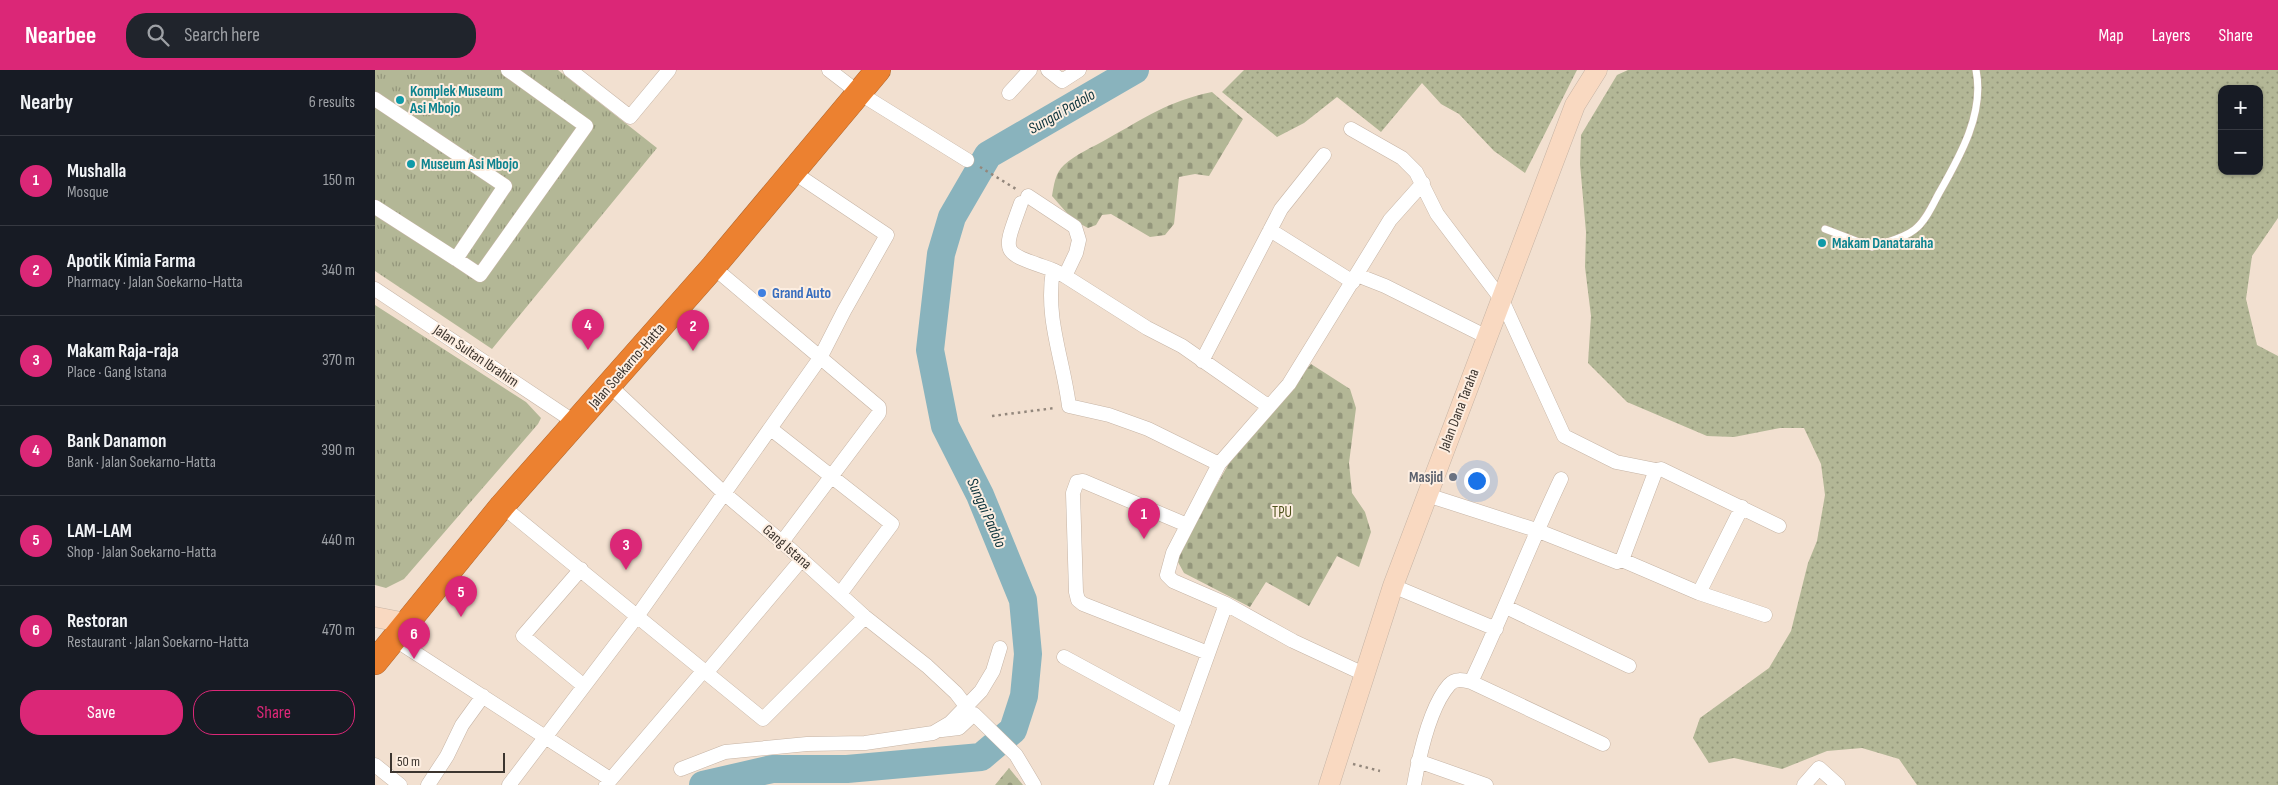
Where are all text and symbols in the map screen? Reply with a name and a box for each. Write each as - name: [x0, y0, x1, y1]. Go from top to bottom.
- search box: [126, 13, 476, 58]
- text: Nearbee: [25, 21, 96, 50]
- icon: search: [144, 21, 172, 49]
- text: Search here: [184, 24, 260, 47]
- text: Map: [2099, 25, 2124, 46]
- text: Layers: [2152, 25, 2191, 46]
- text: Share: [2219, 25, 2253, 46]
- place label: Komplek Museum Asi Mbojo: [409, 82, 503, 118]
- water label: Sungai Padolo: [1025, 85, 1099, 139]
- map controls: [2218, 85, 2263, 175]
- button: +: [2218, 85, 2263, 130]
- text: Nearby: [20, 90, 73, 115]
- text: 6 results: [309, 93, 355, 112]
- marker: Komplek Museum Asi Mbojo: [394, 94, 406, 106]
- button: −: [2218, 130, 2263, 175]
- place label: Museum Asi Mbojo: [421, 155, 518, 174]
- marker: Museum Asi Mbojo: [405, 158, 417, 170]
- text: Mushalla: [67, 160, 126, 183]
- text: 1: [33, 171, 39, 190]
- text: 150 m: [323, 171, 355, 190]
- text: Mosque: [67, 183, 109, 202]
- place label: Makam Danataraha: [1832, 234, 1933, 253]
- marker: Makam Danataraha: [1816, 237, 1828, 249]
- text: Apotik Kimia Farma: [67, 250, 196, 273]
- text: 2: [32, 261, 40, 280]
- text: 340 m: [322, 261, 355, 280]
- text: Pharmacy · Jalan Soekarno-Hatta: [67, 273, 243, 292]
- place label: Grand Auto: [772, 284, 831, 303]
- marker: Grand Auto: [756, 287, 768, 299]
- pin: 4: [572, 309, 604, 350]
- pin: 2: [677, 310, 709, 351]
- street label: Jalan Soekarno-Hatta: [584, 319, 669, 413]
- street label: Jalan Sultan Ibrahim: [429, 320, 522, 391]
- text: Makam Raja-raja: [67, 340, 179, 363]
- text: 3: [32, 351, 40, 370]
- text: 370 m: [322, 351, 355, 370]
- text: Place · Gang Istana: [67, 363, 167, 382]
- street label: Jalan Dana Taraha: [1434, 366, 1483, 455]
- text: Bank Danamon: [67, 430, 166, 453]
- text: 4: [32, 441, 40, 460]
- text: 390 m: [321, 441, 355, 460]
- text: Bank · Jalan Soekarno-Hatta: [67, 453, 216, 472]
- place label: Masjid: [1409, 468, 1443, 487]
- your location: [1464, 468, 1490, 494]
- marker: Masjid: [1447, 471, 1459, 483]
- water label: Sungai Padolo: [962, 475, 1010, 551]
- pin: 1: [1128, 498, 1160, 539]
- park label: TPU: [1272, 503, 1292, 522]
- text: LAM-LAM: [67, 520, 132, 543]
- street label: Gang Istana: [759, 521, 816, 574]
- pin: 3: [610, 529, 642, 570]
- text: 5: [32, 531, 40, 550]
- text: 440 m: [322, 531, 355, 550]
- text: Shop · Jalan Soekarno-Hatta: [67, 543, 216, 562]
- pin: 5: [445, 576, 477, 617]
- text: Restoran: [67, 610, 128, 633]
- pin: 6: [398, 618, 430, 659]
- text: 6: [32, 621, 40, 640]
- text: 470 m: [322, 621, 355, 640]
- text: Restaurant · Jalan Soekarno-Hatta: [67, 633, 249, 652]
- button: Save: [20, 690, 183, 735]
- button: Share: [193, 690, 355, 735]
- scale bar: [390, 750, 505, 773]
- text: 50 m: [397, 753, 420, 770]

